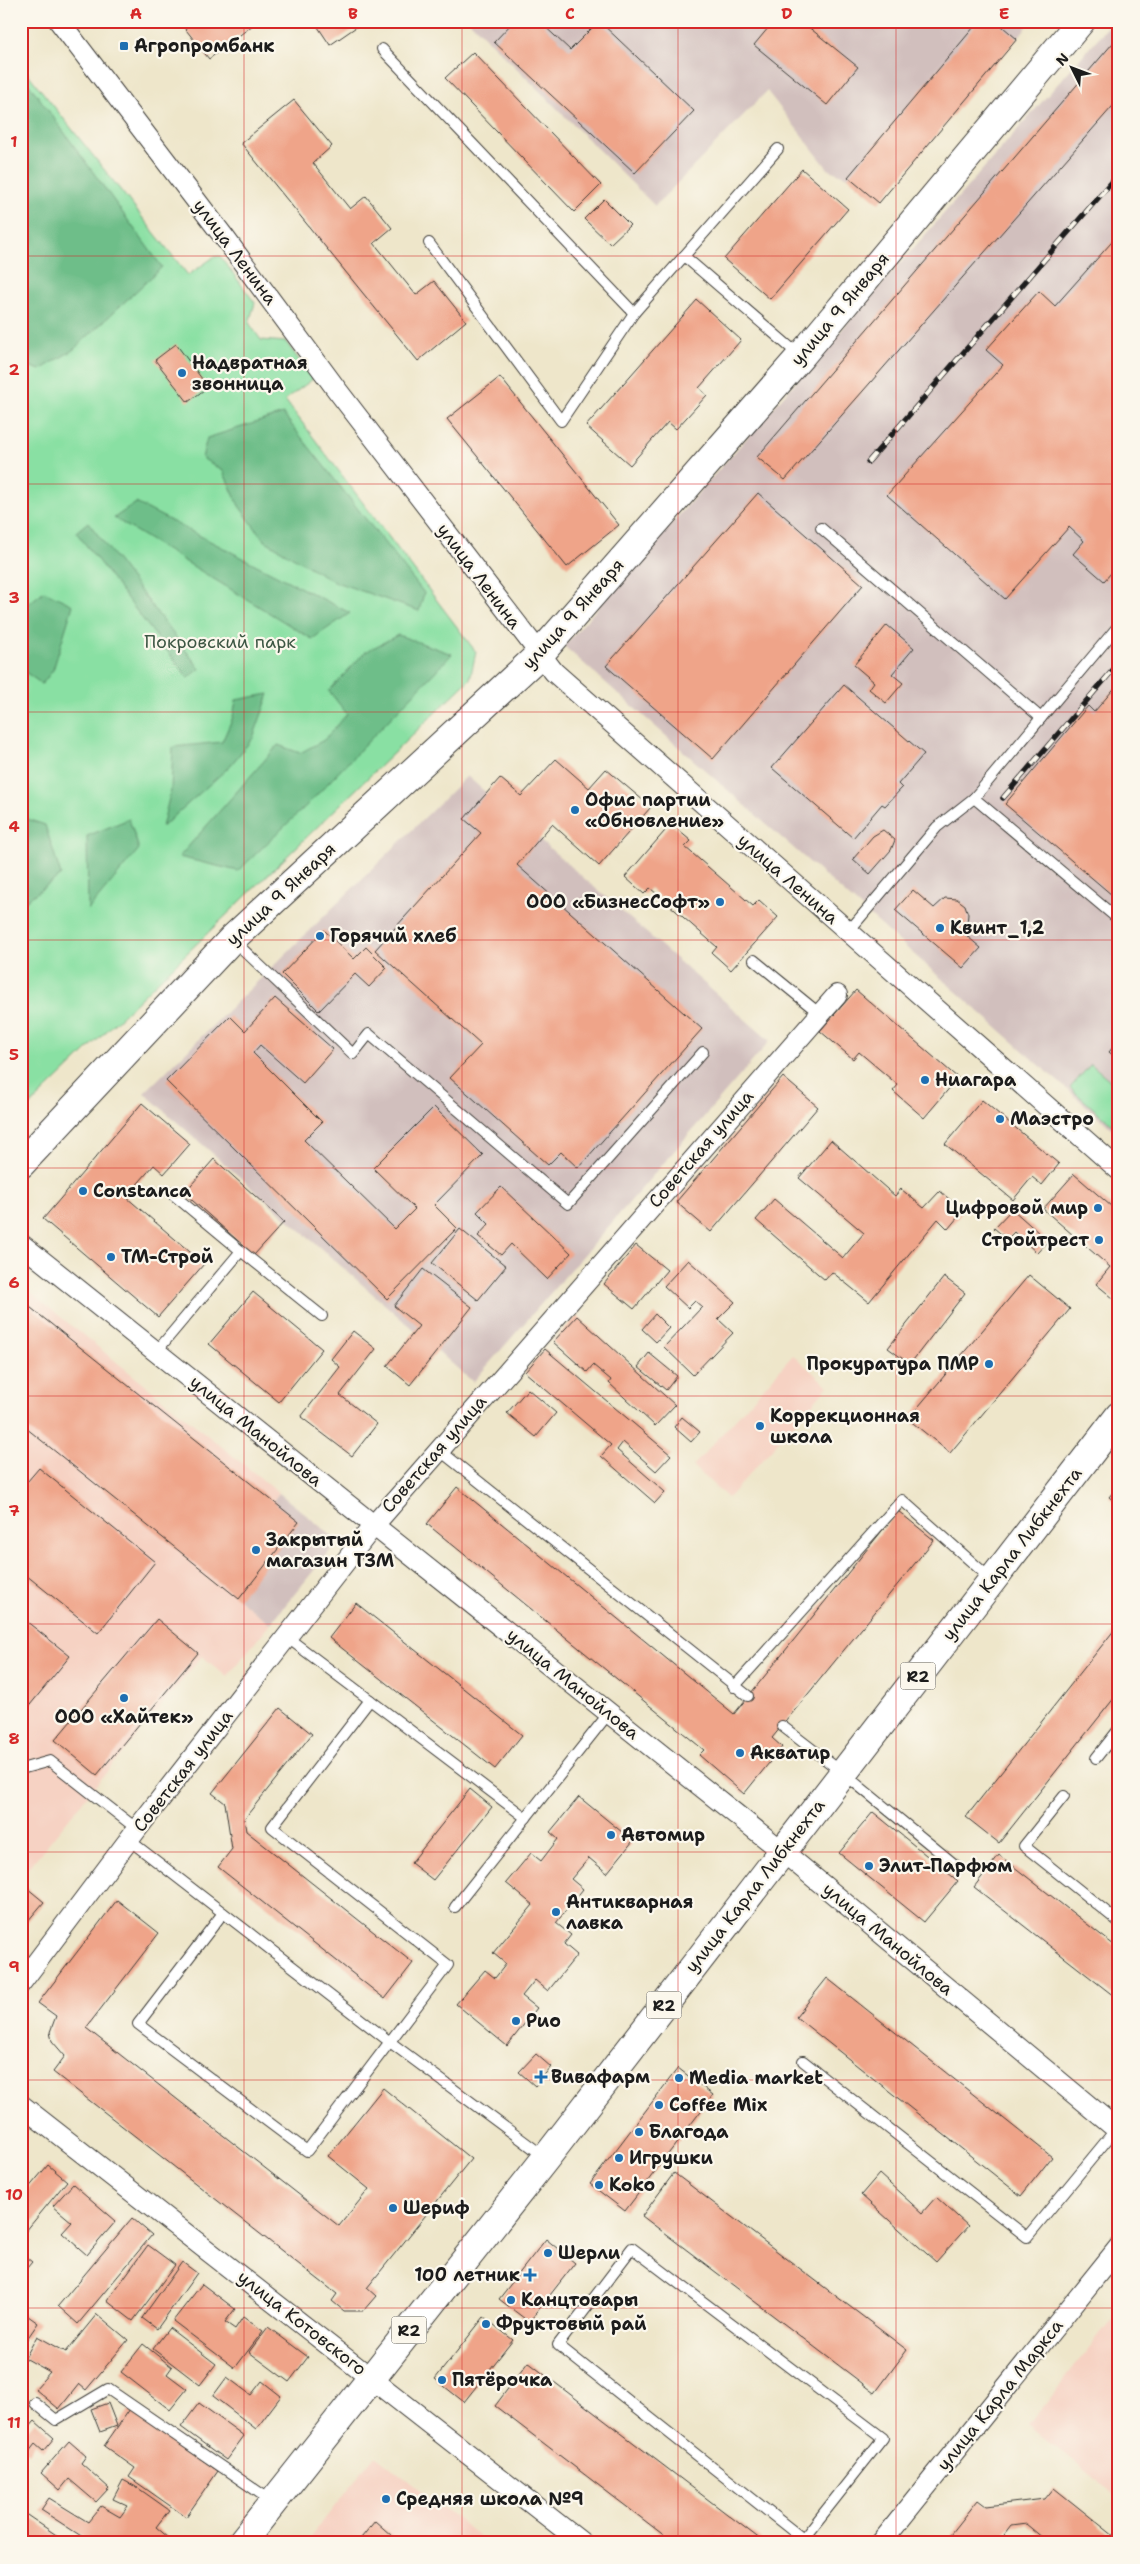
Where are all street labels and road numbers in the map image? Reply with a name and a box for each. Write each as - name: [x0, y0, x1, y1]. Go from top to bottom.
- street label: улица Ленина: [187, 194, 283, 310]
- street label: улица 9 Января: [785, 247, 895, 371]
- street label: улица Ленина: [431, 518, 527, 634]
- street label: улица 9 Января: [517, 553, 629, 675]
- street label: улица Ленина: [732, 828, 844, 930]
- street label: улица 9 Января: [221, 837, 341, 951]
- street label: Советская улица: [643, 1085, 759, 1213]
- street label: улица Манойлова: [185, 1370, 327, 1492]
- street label: Советская улица: [376, 1390, 492, 1518]
- street label: улица Карла Либкнехта: [937, 1462, 1087, 1646]
- street label: улица Манойлова: [502, 1623, 644, 1745]
- road number: R2: [900, 1662, 936, 1690]
- street label: Советская улица: [128, 1705, 238, 1837]
- street label: улица Карла Либкнехта: [680, 1794, 830, 1978]
- street label: улица Манойлова: [818, 1877, 958, 2001]
- road number: R2: [646, 1992, 682, 2018]
- street label: улица Котовского: [233, 2265, 371, 2381]
- street label: улица Карла Маркса: [931, 2314, 1069, 2476]
- road number: R2: [392, 2316, 426, 2344]

